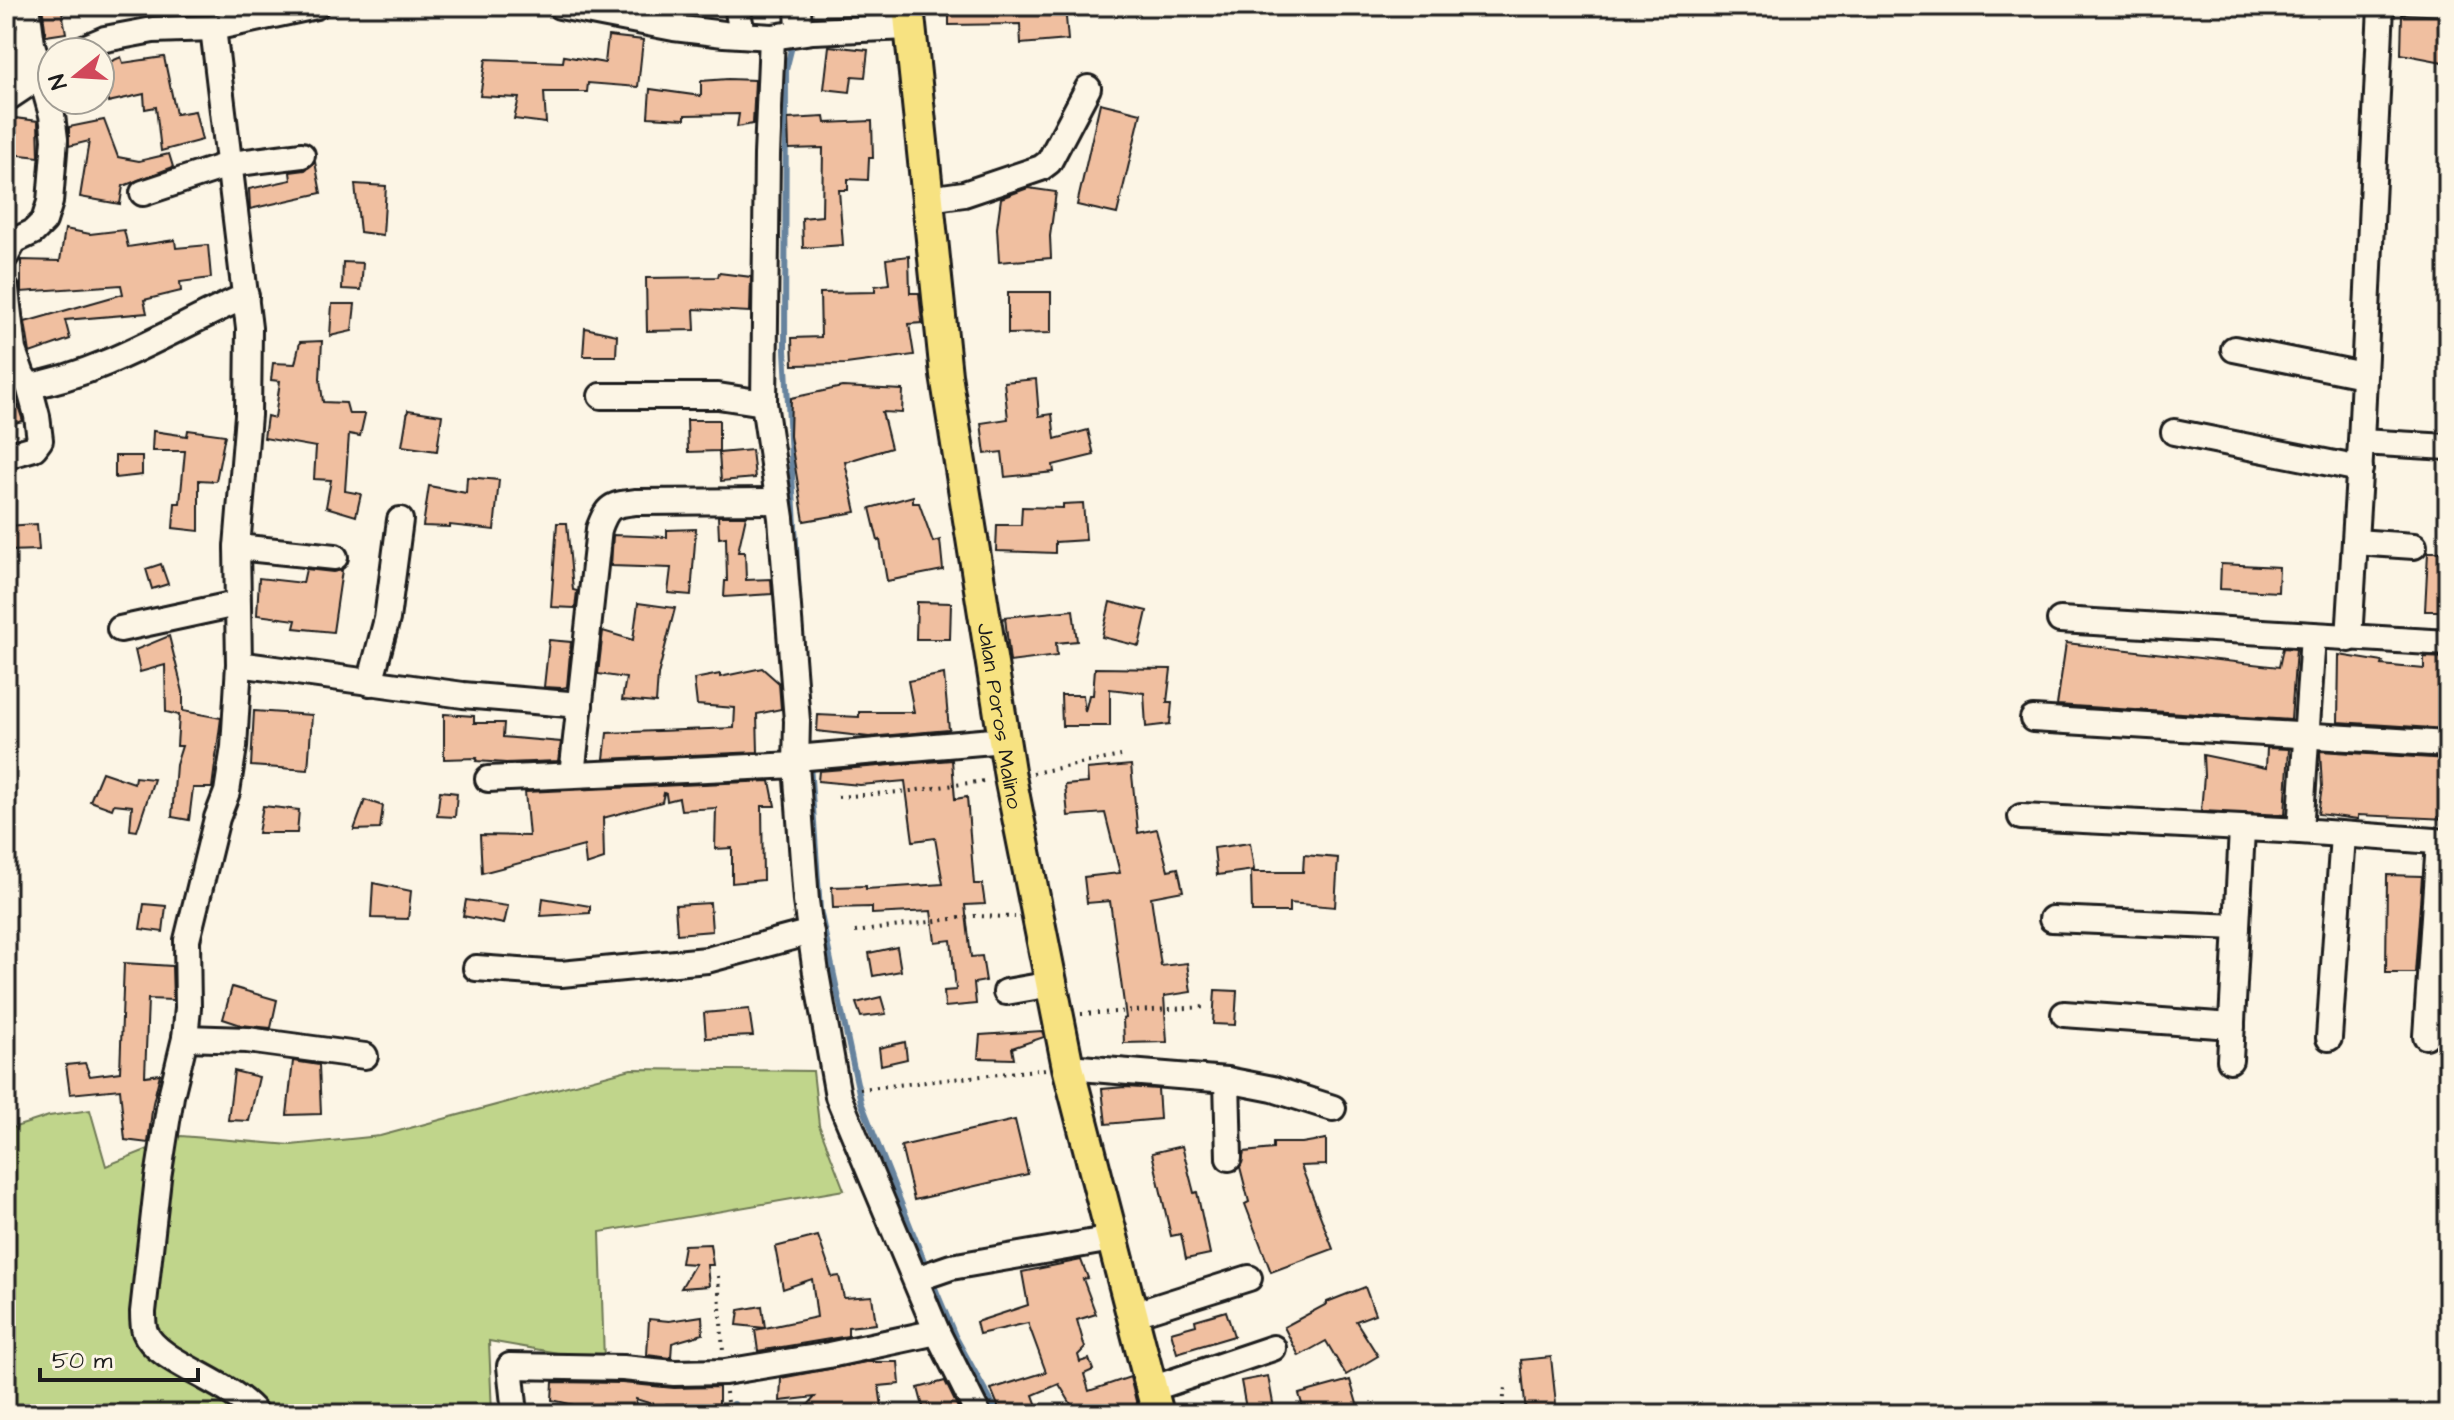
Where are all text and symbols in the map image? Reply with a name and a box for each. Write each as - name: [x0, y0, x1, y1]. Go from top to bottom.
- north arrow: [36, 36, 116, 116]
- text: N: [41, 70, 75, 93]
- street label: Jalan Poros Malino: [969, 621, 1030, 812]
- scale bar: [40, 1332, 198, 1382]
- text: 50 m: [52, 1344, 113, 1378]

